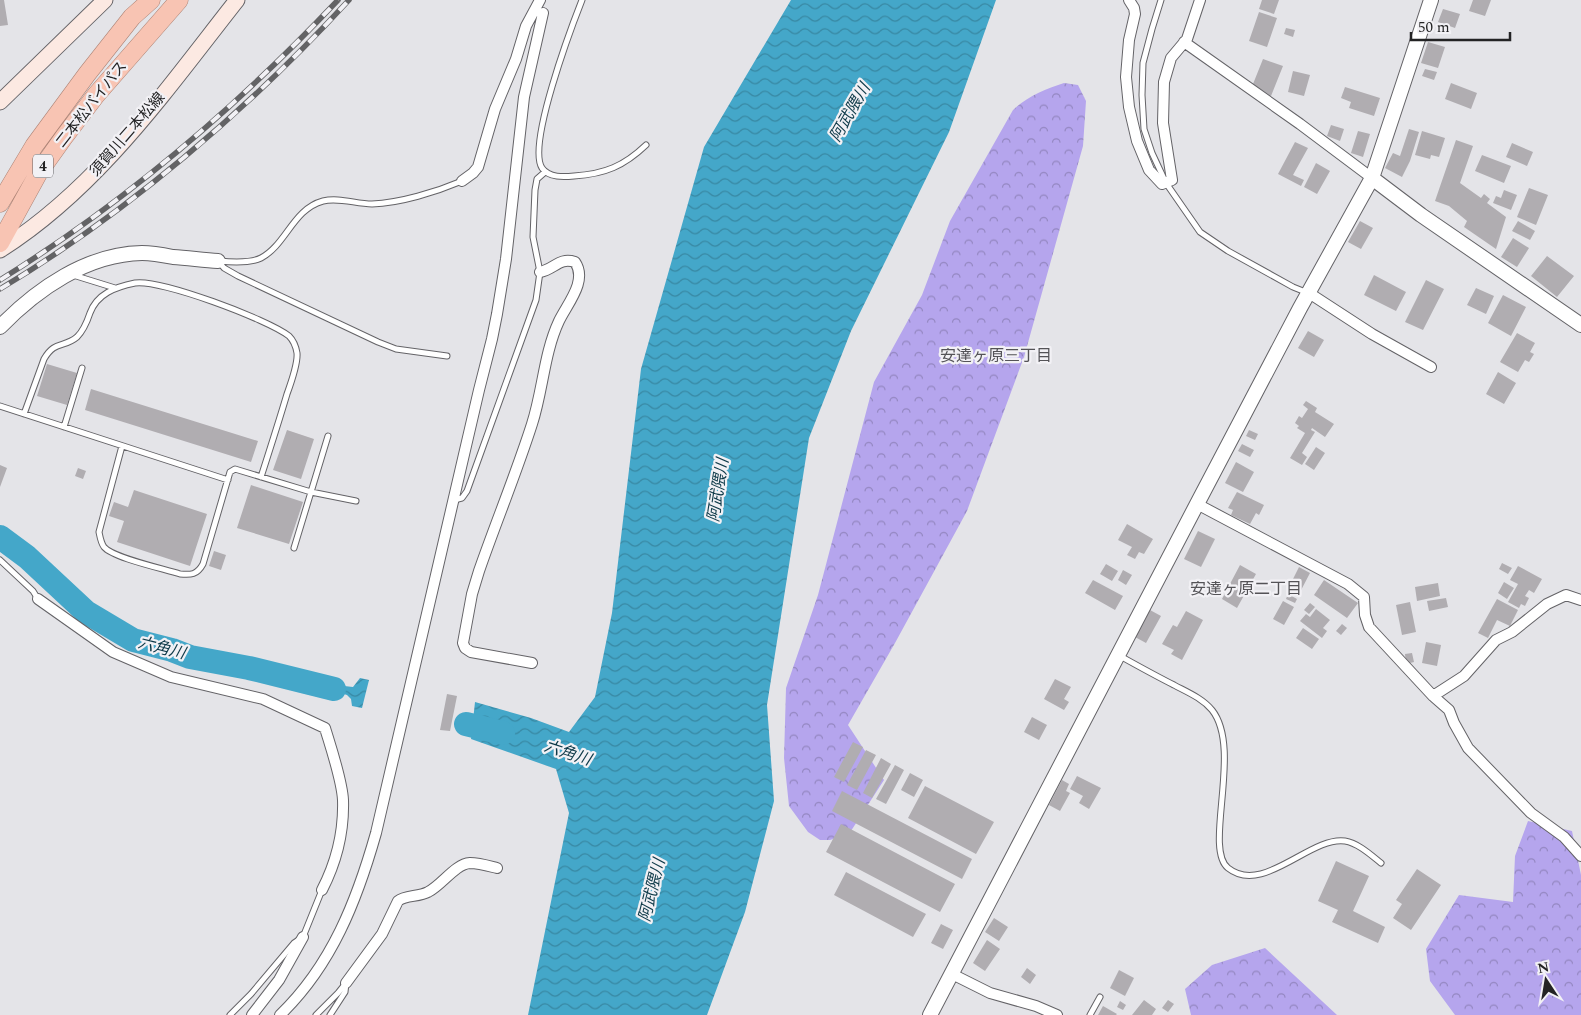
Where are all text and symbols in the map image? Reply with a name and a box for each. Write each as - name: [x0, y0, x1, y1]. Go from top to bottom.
- scale bar: [1411, 10, 1510, 42]
- text: 50 m: [1418, 16, 1450, 39]
- street label: 二本松バイパス: [50, 56, 133, 153]
- water label: 阿武隈川: [823, 77, 877, 146]
- street label: 須賀川二本松線: [84, 87, 171, 182]
- road number: 4: [33, 154, 53, 178]
- district label: 安達ヶ原三丁目: [940, 344, 1052, 368]
- water label: 阿武隈川: [701, 455, 735, 524]
- district label: 安達ヶ原二丁目: [1190, 577, 1302, 601]
- water label: 六角川: [136, 631, 190, 666]
- water label: 六角川: [541, 734, 596, 772]
- water label: 阿武隈川: [633, 854, 672, 924]
- north arrow: [1521, 955, 1571, 1005]
- text: N: [1536, 956, 1551, 979]

